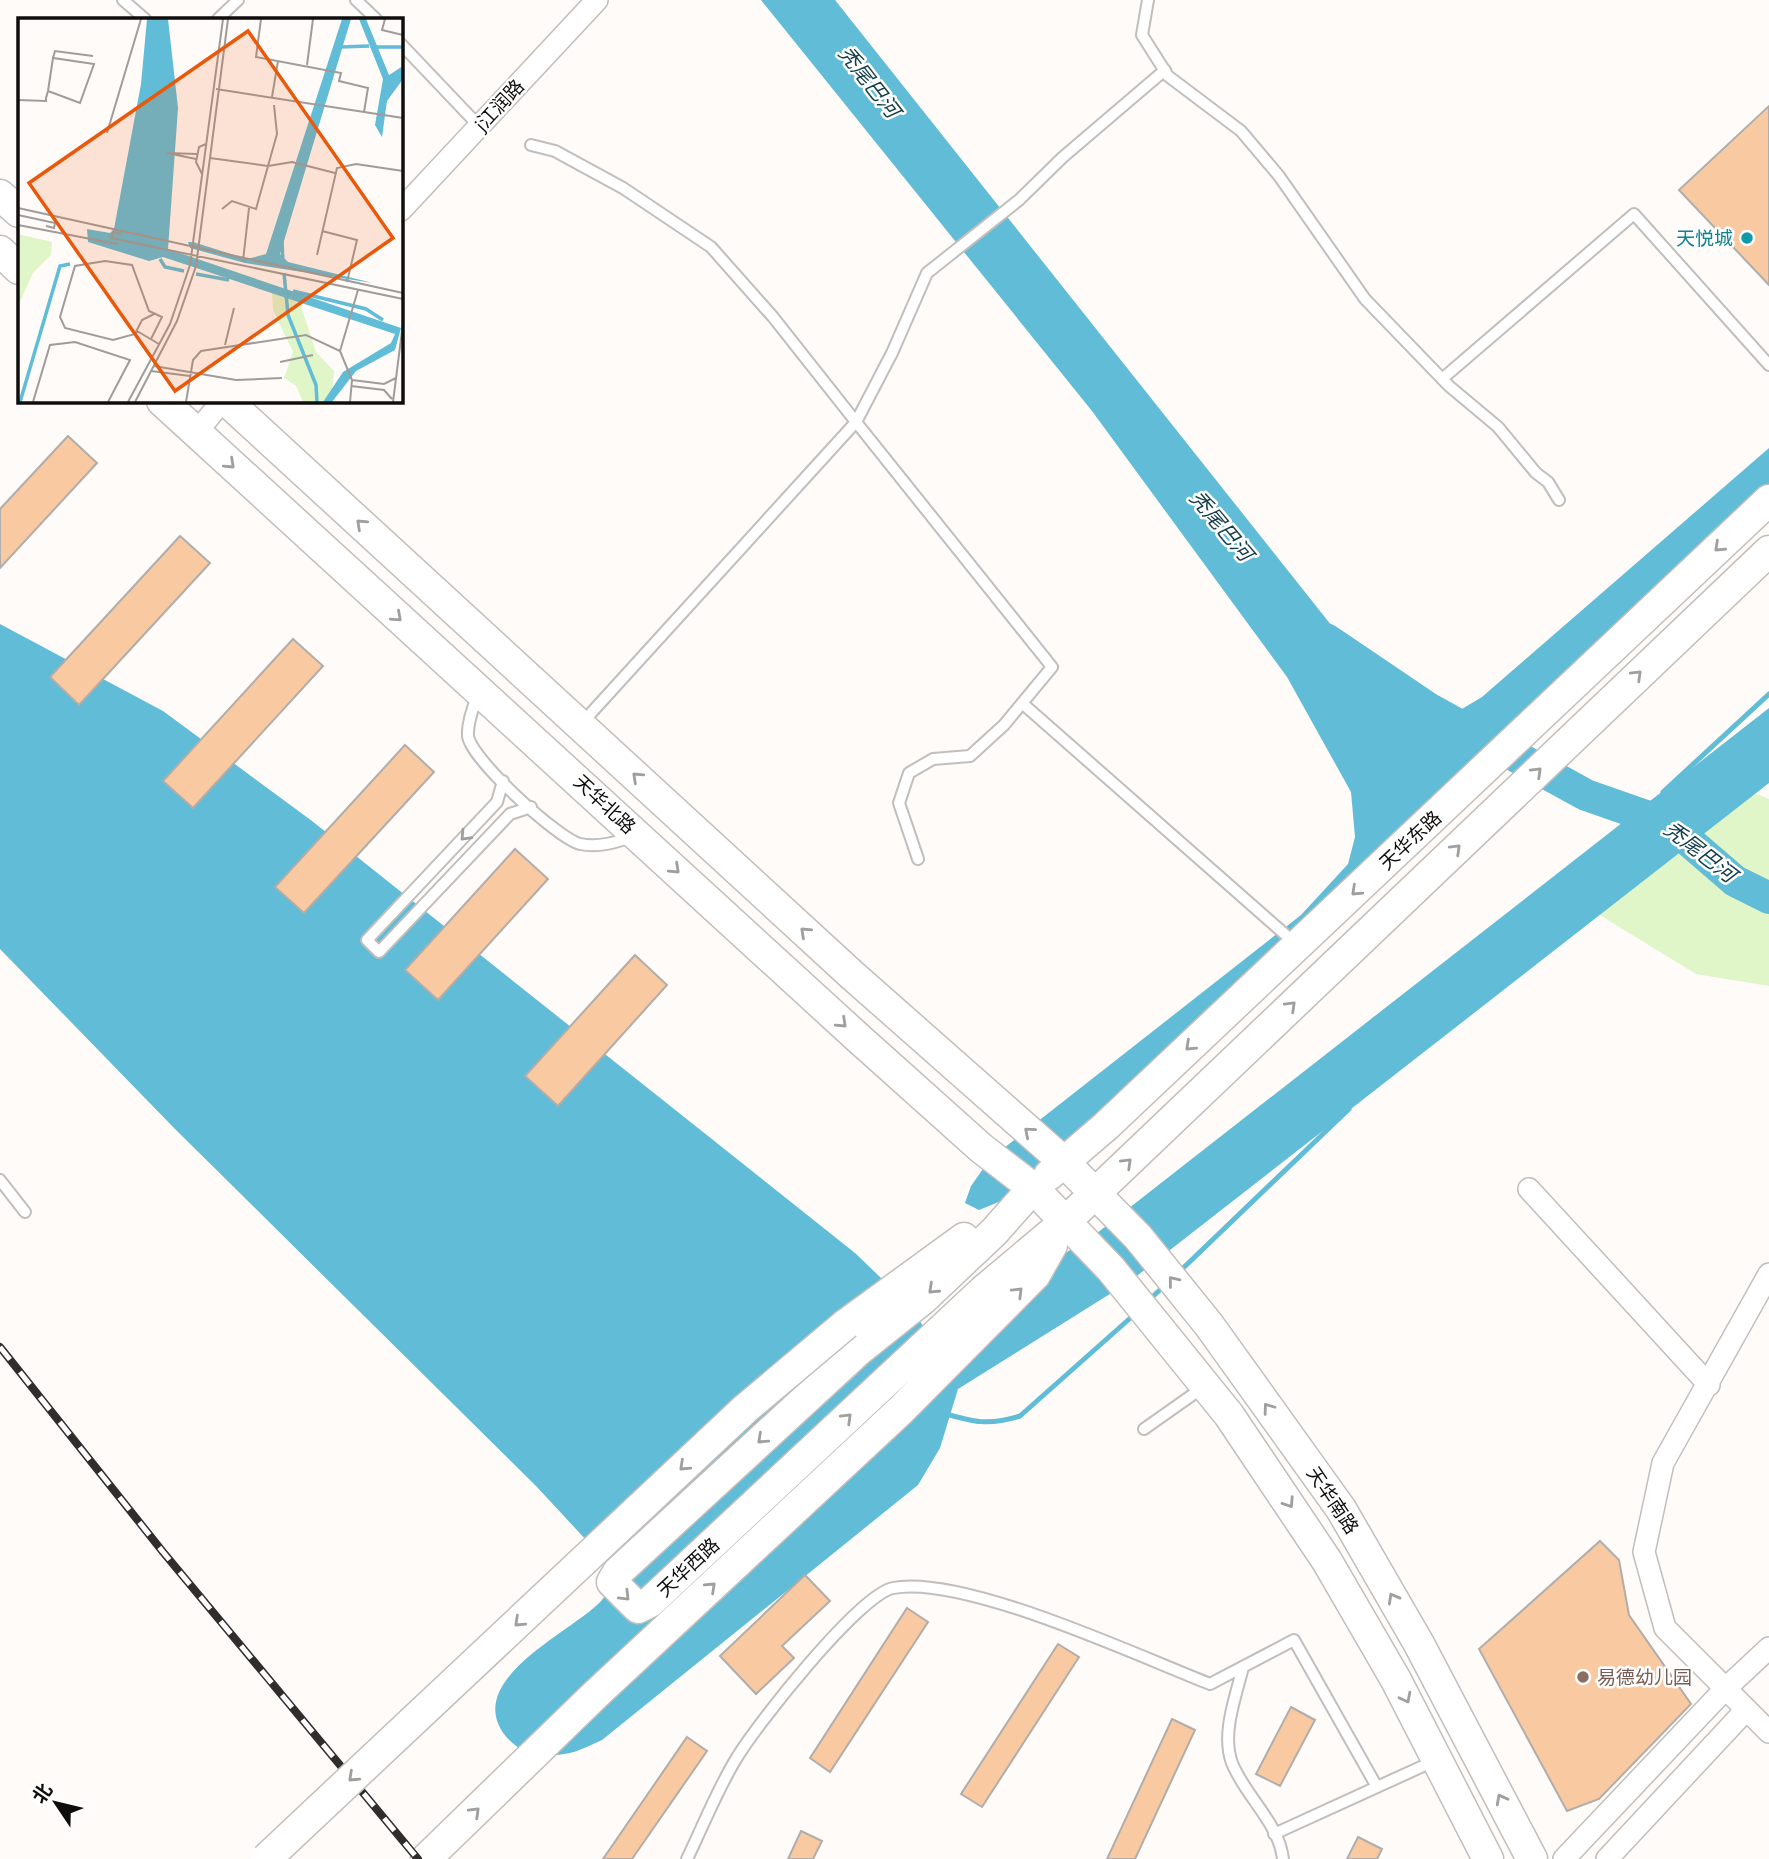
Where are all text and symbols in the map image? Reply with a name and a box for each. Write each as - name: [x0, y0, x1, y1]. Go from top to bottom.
- inset map: [18, 18, 402, 402]
- water label: 秃尾巴河: [831, 40, 909, 127]
- street label: j江润路: [469, 74, 531, 139]
- place label: 天悦城: [1676, 226, 1733, 253]
- marker: 天悦城: [1739, 230, 1755, 246]
- one-way arrow: [222, 455, 235, 468]
- water label: 秃尾巴河: [1183, 484, 1262, 571]
- one-way arrow: [356, 520, 369, 533]
- one-way arrow: [1714, 539, 1727, 552]
- one-way arrow: [389, 609, 402, 622]
- one-way arrow: [1629, 671, 1642, 684]
- one-way arrow: [1529, 768, 1542, 781]
- street label: 天华北路: [567, 769, 641, 841]
- one-way arrow: [632, 773, 645, 786]
- street label: 天华东路: [1374, 805, 1448, 877]
- water label: 秃尾巴河: [1658, 814, 1745, 892]
- one-way arrow: [461, 828, 474, 841]
- one-way arrow: [1448, 845, 1461, 858]
- one-way arrow: [667, 860, 680, 873]
- one-way arrow: [1351, 882, 1364, 895]
- one-way arrow: [800, 927, 813, 940]
- one-way arrow: [1283, 1002, 1296, 1014]
- one-way arrow: [834, 1015, 847, 1027]
- one-way arrow: [1185, 1038, 1198, 1051]
- one-way arrow: [1025, 1128, 1038, 1140]
- one-way arrow: [1119, 1159, 1132, 1171]
- one-way arrow: [1169, 1277, 1181, 1290]
- one-way arrow: [928, 1280, 941, 1293]
- one-way arrow: [1010, 1287, 1023, 1300]
- one-way arrow: [1264, 1403, 1277, 1416]
- one-way arrow: [839, 1414, 852, 1426]
- one-way arrow: [757, 1431, 770, 1443]
- one-way arrow: [680, 1457, 693, 1470]
- street label: 天华南路: [1299, 1462, 1364, 1540]
- one-way arrow: [1281, 1495, 1294, 1508]
- street label: 天华西路: [652, 1532, 726, 1604]
- one-way arrow: [703, 1583, 716, 1595]
- one-way arrow: [617, 1588, 629, 1600]
- one-way arrow: [1388, 1593, 1401, 1605]
- one-way arrow: [514, 1613, 527, 1626]
- place label: 易德幼儿园: [1597, 1665, 1692, 1692]
- marker: 易德幼儿园: [1575, 1669, 1591, 1685]
- one-way arrow: [1397, 1691, 1411, 1703]
- north arrow: [21, 1768, 91, 1838]
- one-way arrow: [348, 1769, 361, 1782]
- text: 北: [27, 1779, 60, 1810]
- one-way arrow: [1496, 1793, 1509, 1806]
- one-way arrow: [467, 1807, 480, 1820]

